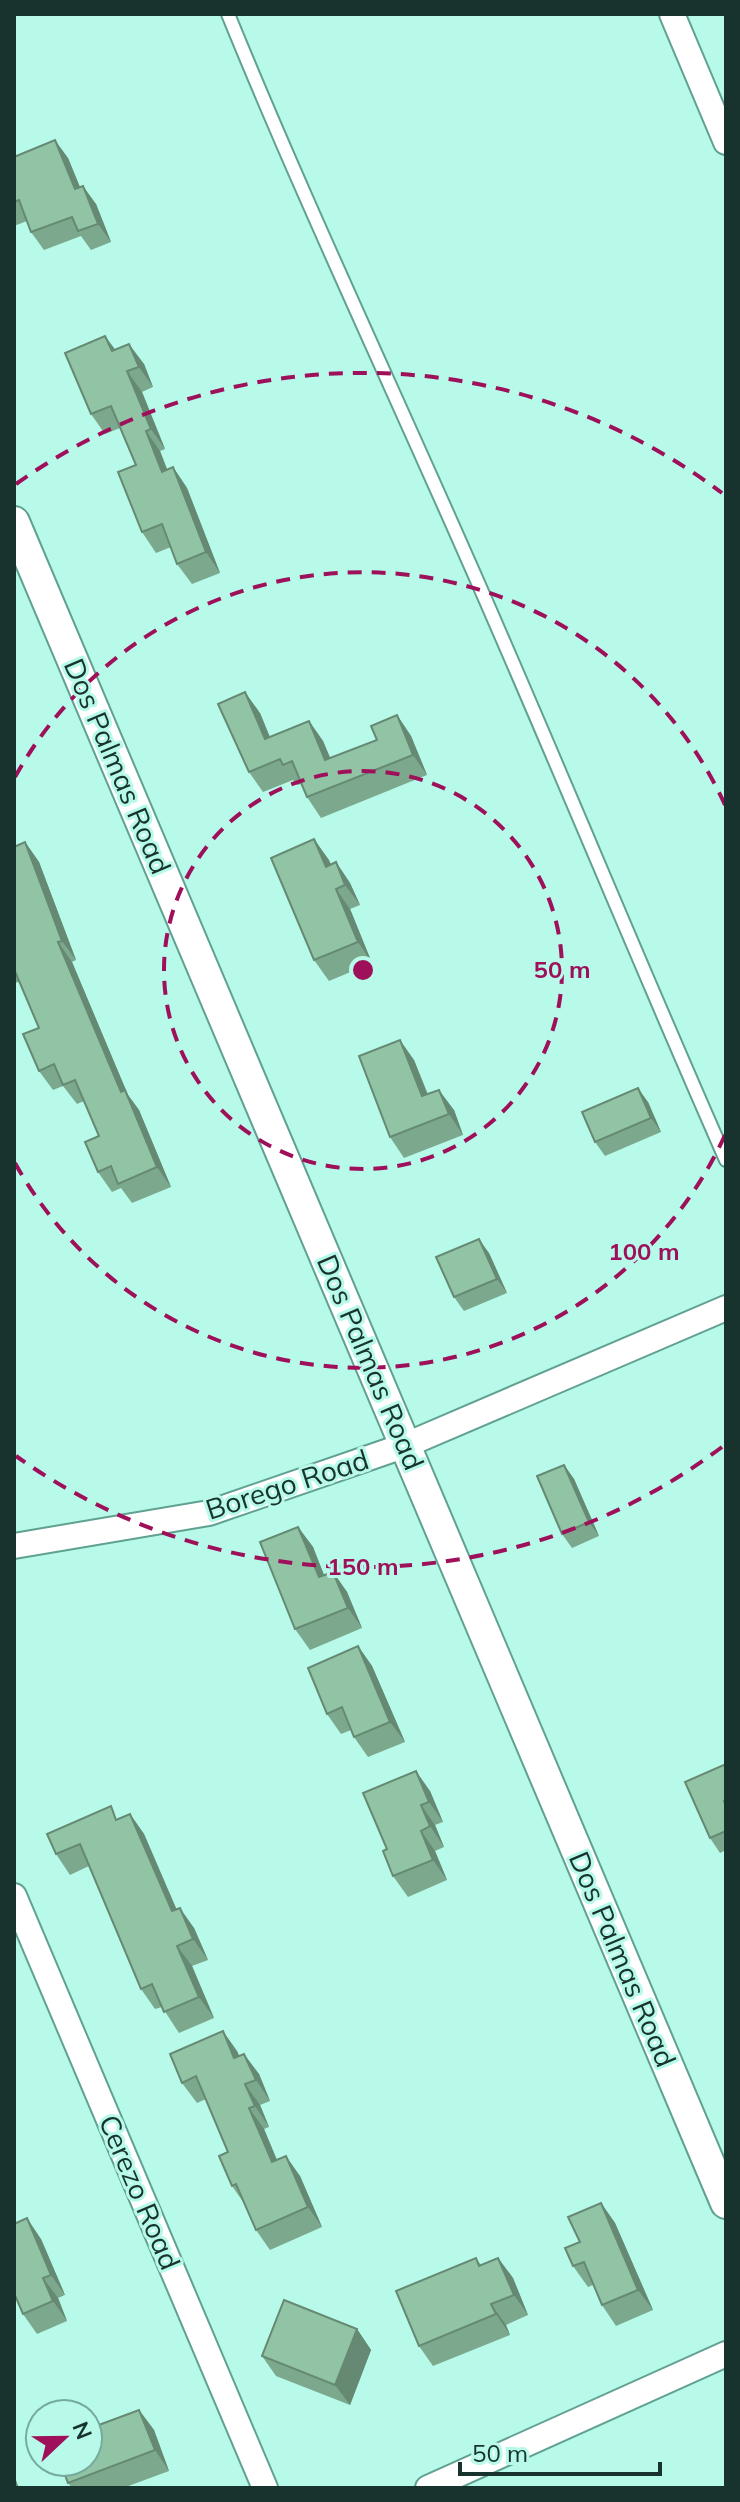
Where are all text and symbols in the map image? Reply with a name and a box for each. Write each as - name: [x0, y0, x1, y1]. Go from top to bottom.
- street label: Dos Palmas Road: [57, 653, 179, 879]
- text: 50 m: [534, 954, 590, 984]
- centre of rings: [349, 956, 377, 984]
- text: 100 m: [608, 1236, 680, 1266]
- street label: Dos Palmas Road: [310, 1249, 432, 1475]
- street label: Borego Road: [201, 1441, 373, 1527]
- text: 150 m: [327, 1551, 399, 1581]
- street label: Dos Palmas Road: [562, 1846, 684, 2072]
- street label: Cerezo Road: [92, 2109, 188, 2275]
- north arrow: [24, 2398, 104, 2478]
- text: N: [66, 2418, 99, 2443]
- scale bar: [460, 2426, 660, 2476]
- text: 50 m: [472, 2438, 528, 2468]

